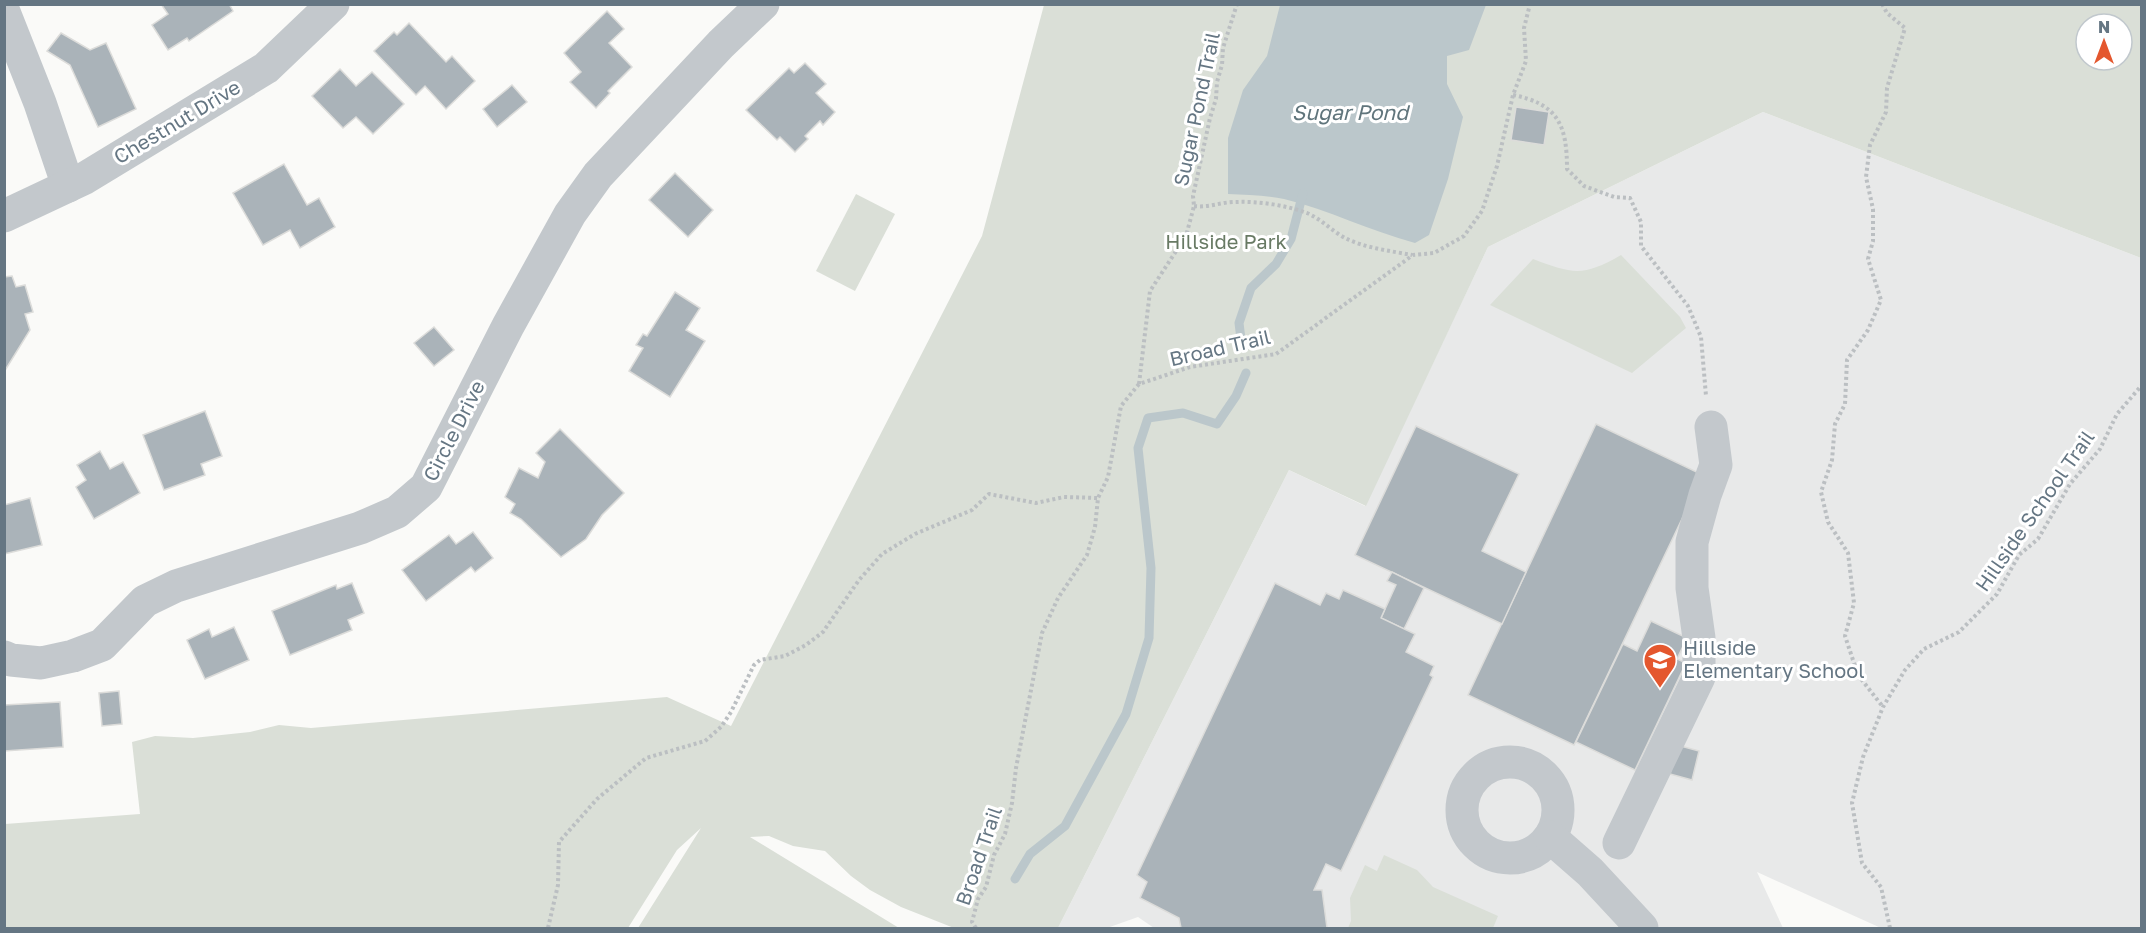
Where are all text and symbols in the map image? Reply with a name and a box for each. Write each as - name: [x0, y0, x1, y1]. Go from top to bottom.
- north arrow: [2074, 12, 2134, 72]
- text: N: [2098, 17, 2110, 37]
- street label: Sugar Pond Trail: [1168, 29, 1224, 188]
- street label: Chestnut Drive: [109, 74, 244, 168]
- water label: Sugar Pond: [1292, 99, 1410, 125]
- park label: Hillside Park: [1165, 229, 1287, 253]
- street label: Broad Trail: [1167, 324, 1273, 370]
- street label: Circle Drive: [417, 376, 489, 485]
- street label: Hillside School Trail: [1970, 425, 2099, 595]
- place label: Hillside Elementary School: [1683, 635, 1865, 682]
- school or university icon: Hillside Elementary School: [1642, 642, 1678, 689]
- street label: Broad Trail: [950, 803, 1006, 908]

